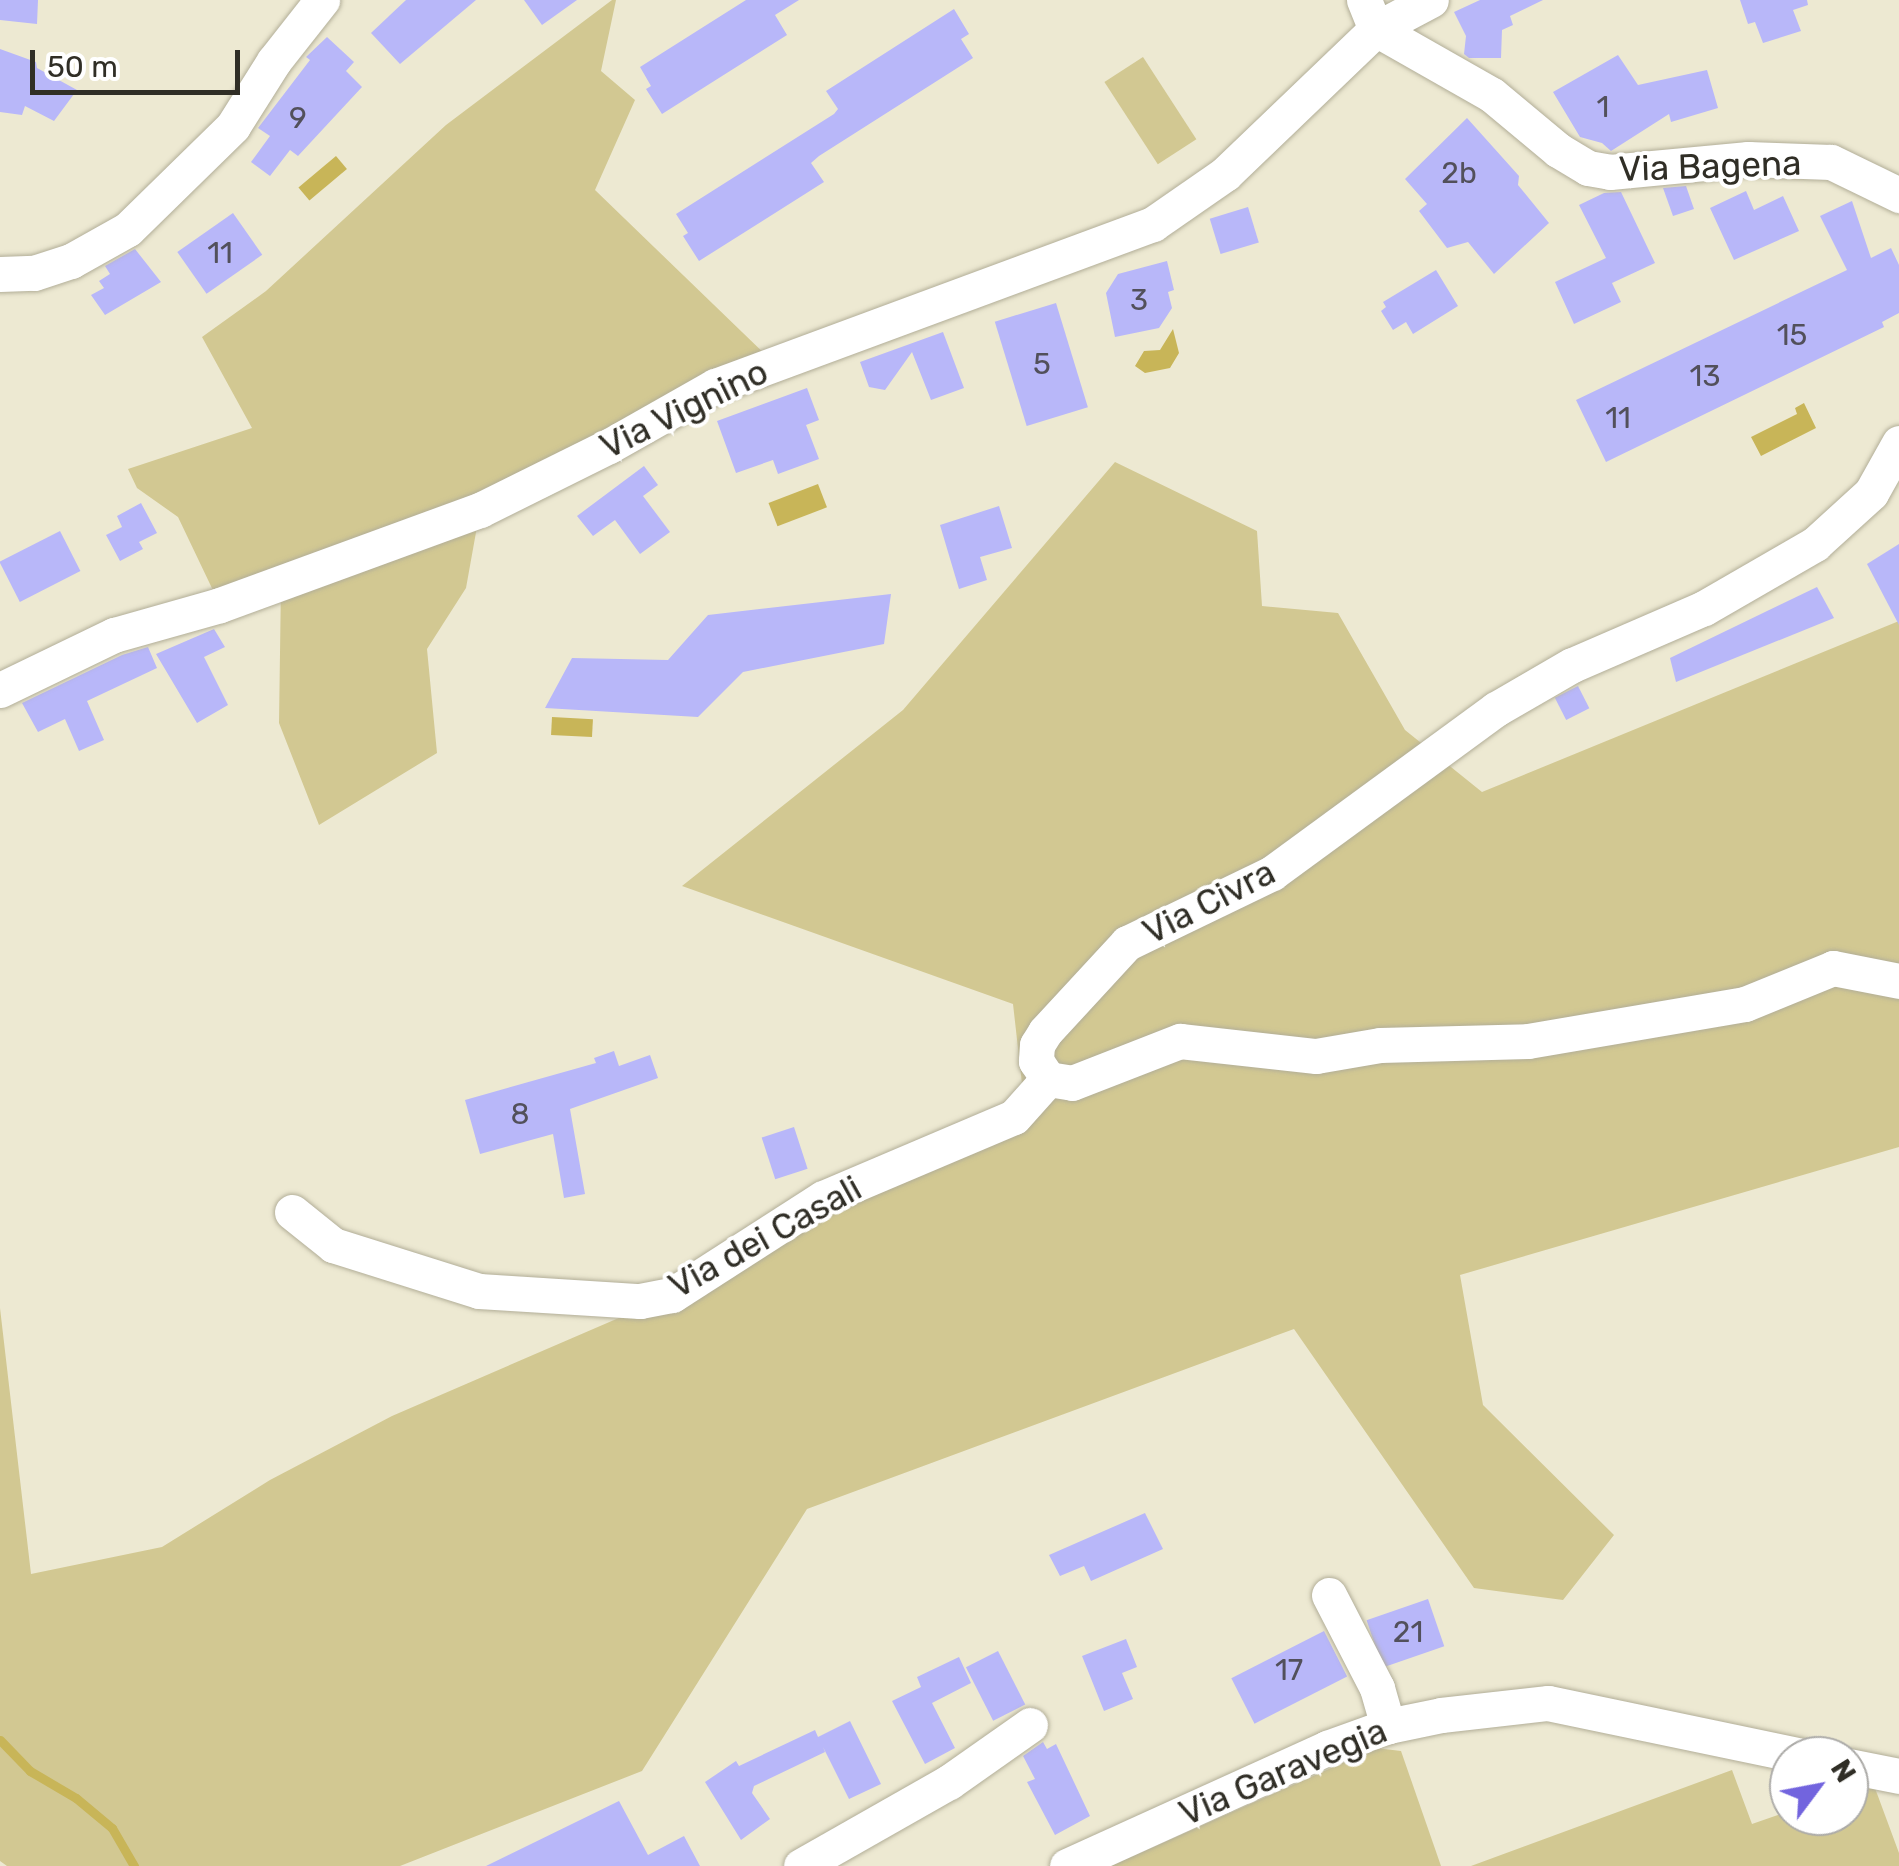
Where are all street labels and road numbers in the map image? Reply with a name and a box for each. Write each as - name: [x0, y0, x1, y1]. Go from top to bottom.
- street label: Via Bagena: [1618, 142, 1802, 190]
- street label: Via Vignino: [593, 350, 775, 468]
- street label: Via Civra: [1136, 851, 1282, 953]
- street label: Via dei Casali: [661, 1167, 869, 1307]
- street label: Via Garavegia: [1173, 1709, 1393, 1835]

